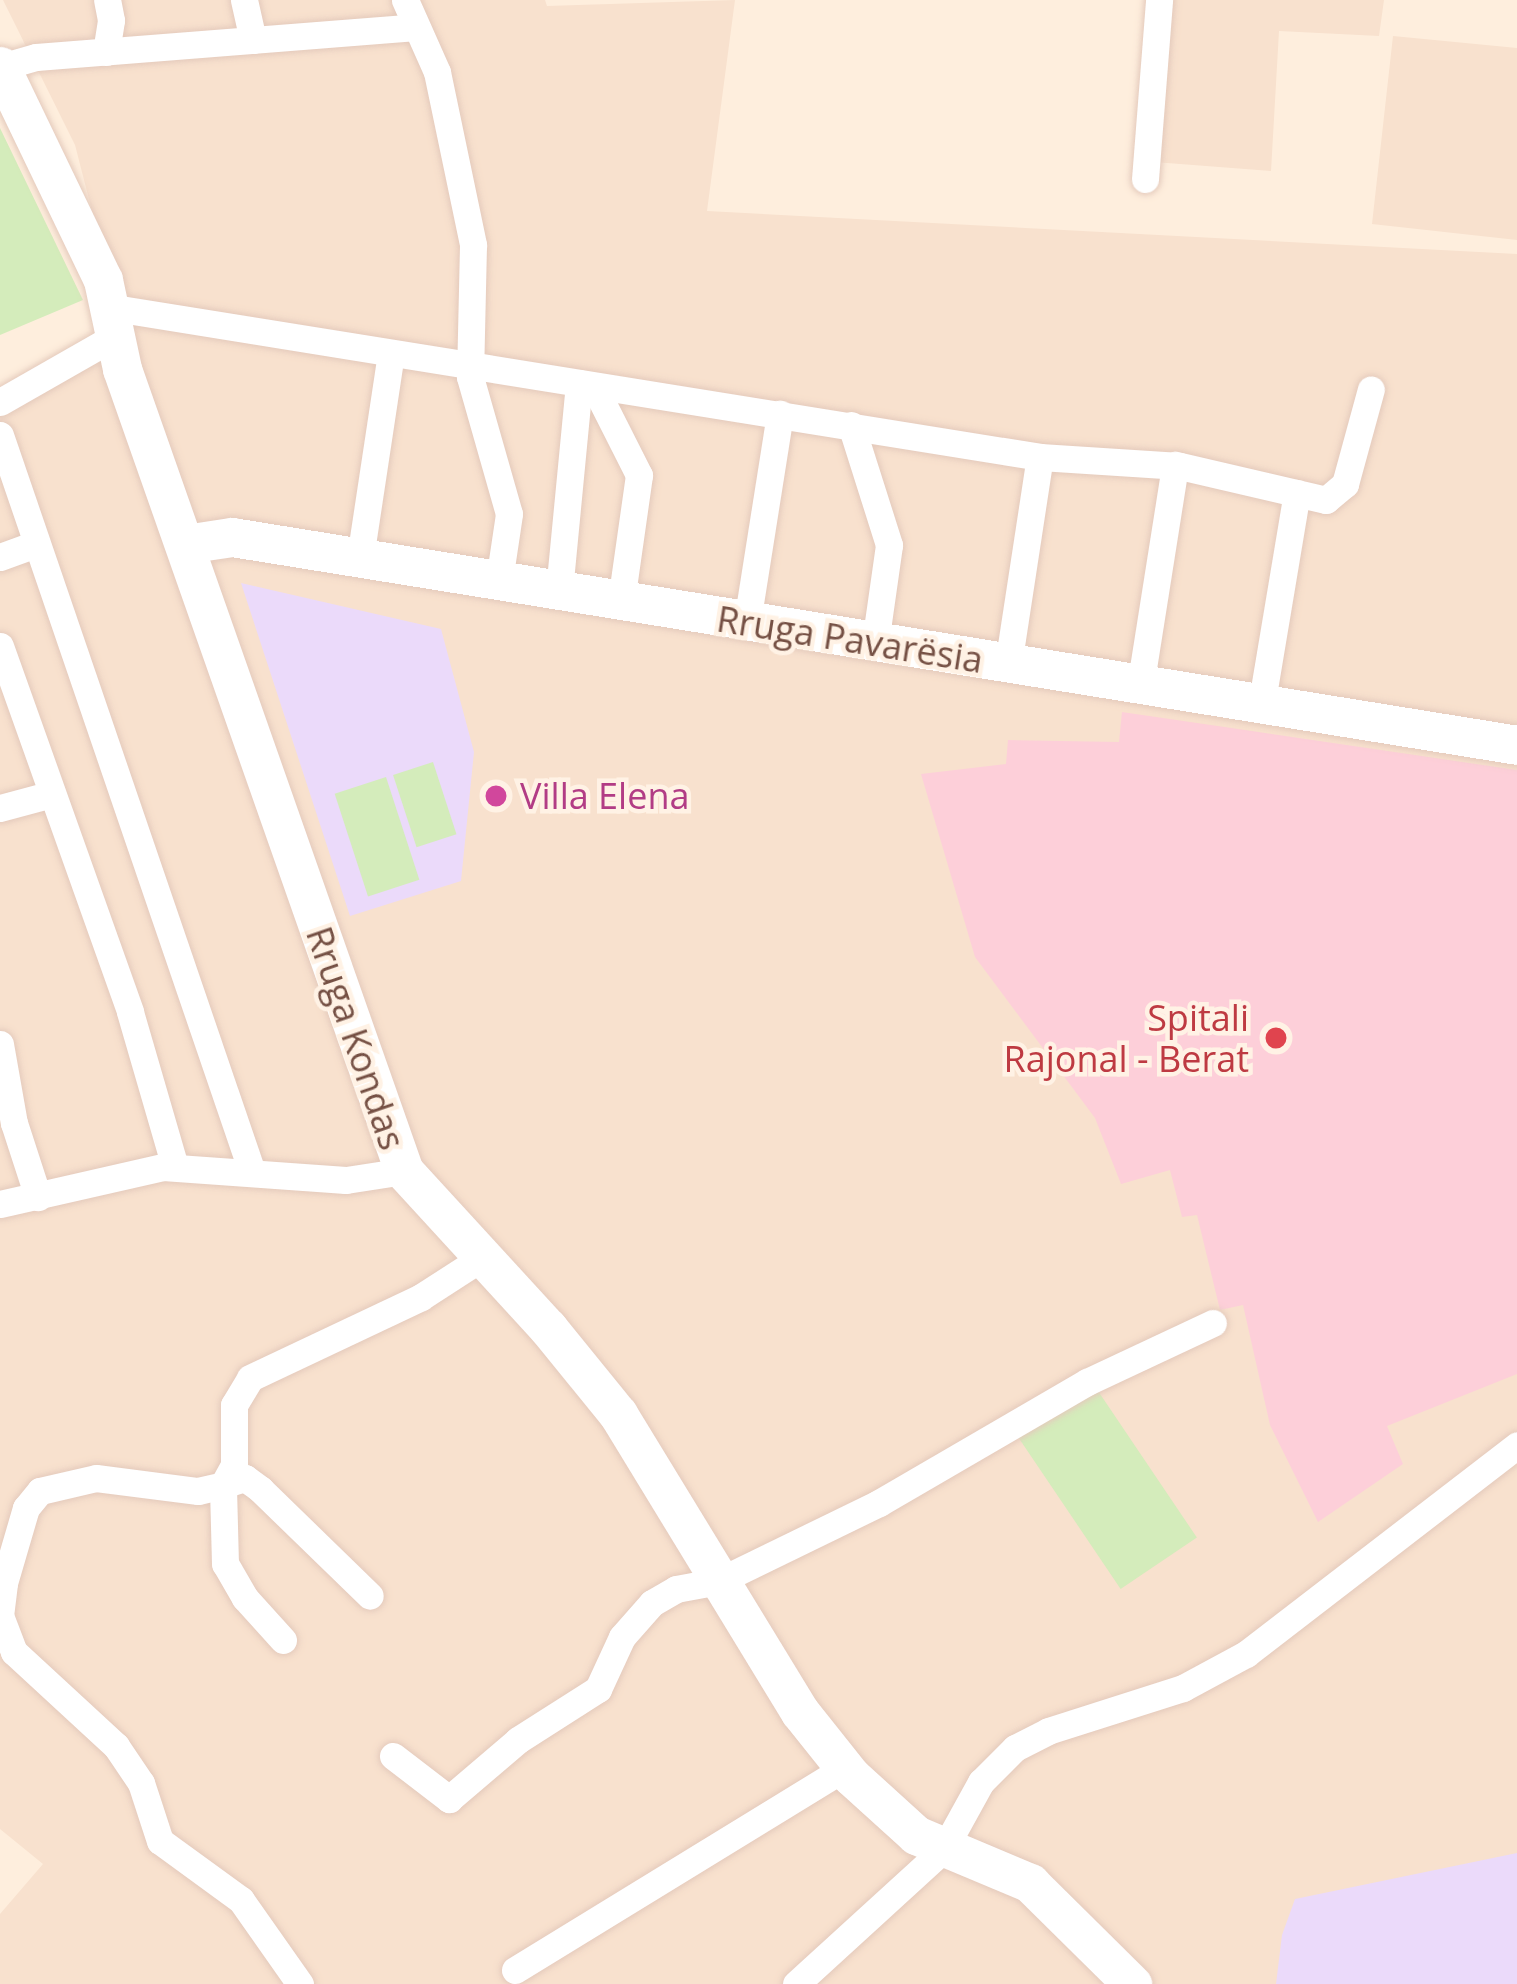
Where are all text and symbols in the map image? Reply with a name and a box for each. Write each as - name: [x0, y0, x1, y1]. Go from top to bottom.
- street label: Rruga Pavarësia: [714, 597, 986, 681]
- place label: Villa Elena: [520, 774, 689, 818]
- marker: Villa Elena: [483, 783, 509, 809]
- street label: Rruga Kondas: [298, 921, 414, 1155]
- place label: Spitali Rajonal - Berat: [1004, 995, 1249, 1080]
- marker: Spitali Rajonal - Berat: [1260, 1022, 1292, 1054]

